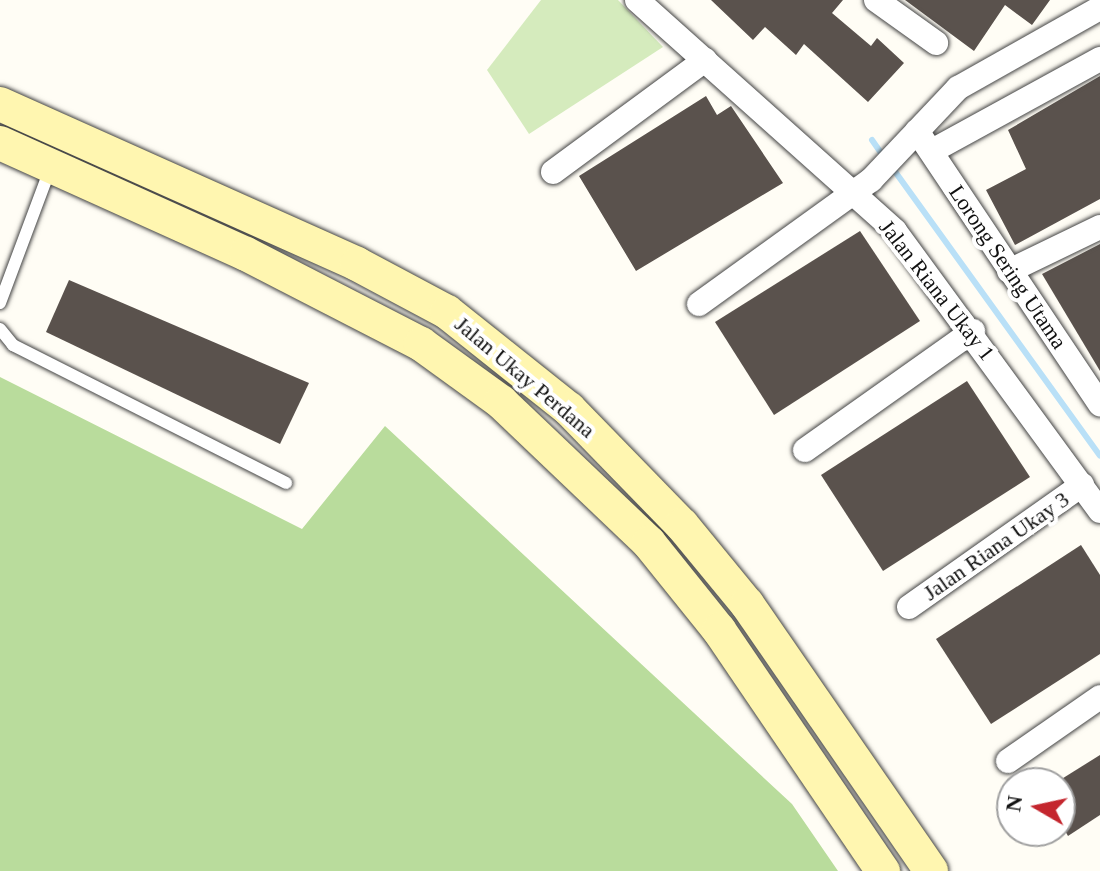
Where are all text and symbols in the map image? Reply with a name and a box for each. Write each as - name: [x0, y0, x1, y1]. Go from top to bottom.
- street label: Lorong Sering Utama: [943, 180, 1073, 354]
- street label: Jalan Riana Ukay 1: [874, 214, 1000, 366]
- street label: Jalan Ukay Perdana: [450, 311, 600, 443]
- street label: Jalan Riana Ukay 3: [918, 486, 1074, 606]
- north arrow: [996, 767, 1076, 847]
- text: N: [1000, 794, 1027, 813]

